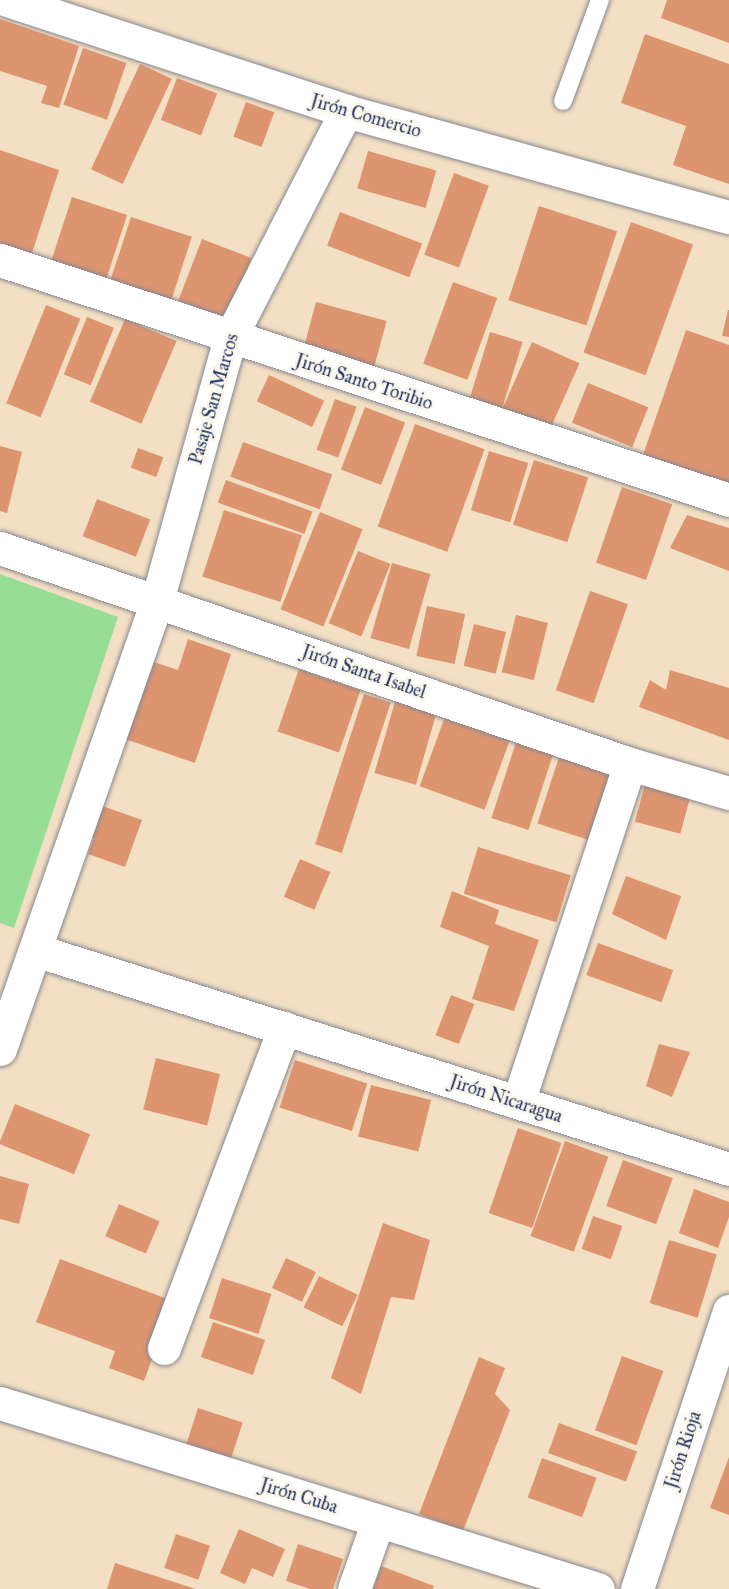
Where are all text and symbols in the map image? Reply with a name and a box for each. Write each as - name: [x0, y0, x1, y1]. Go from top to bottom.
- street label: Jirón Comercio: [308, 90, 424, 142]
- street label: Pasaje San Marcos: [185, 331, 243, 467]
- street label: Jirón Santo Toribio: [293, 350, 435, 414]
- street label: Jirón Santa Isabel: [299, 641, 429, 703]
- street label: Jirón Nicaragua: [447, 1071, 565, 1127]
- street label: Jirón Rioja: [660, 1408, 706, 1492]
- street label: Jirón Cuba: [258, 1474, 340, 1518]

